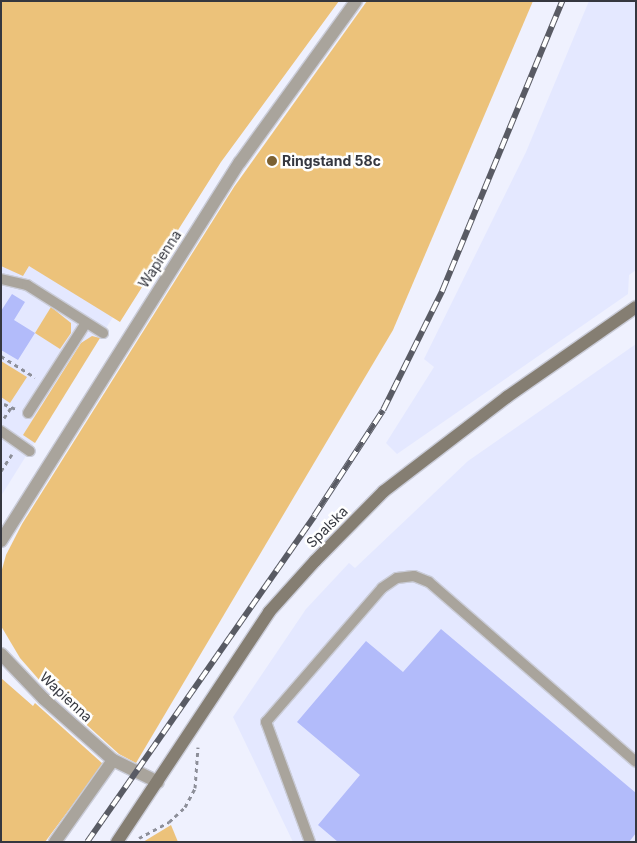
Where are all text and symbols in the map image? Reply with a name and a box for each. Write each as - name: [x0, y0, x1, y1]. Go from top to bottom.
- place label: Ringstand 58c: [282, 153, 381, 169]
- marker: Ringstand 58c: [266, 155, 278, 167]
- street label: Wapienna: [135, 227, 185, 291]
- street label: Spalska: [303, 503, 351, 551]
- street label: Wapienna: [36, 669, 96, 725]

